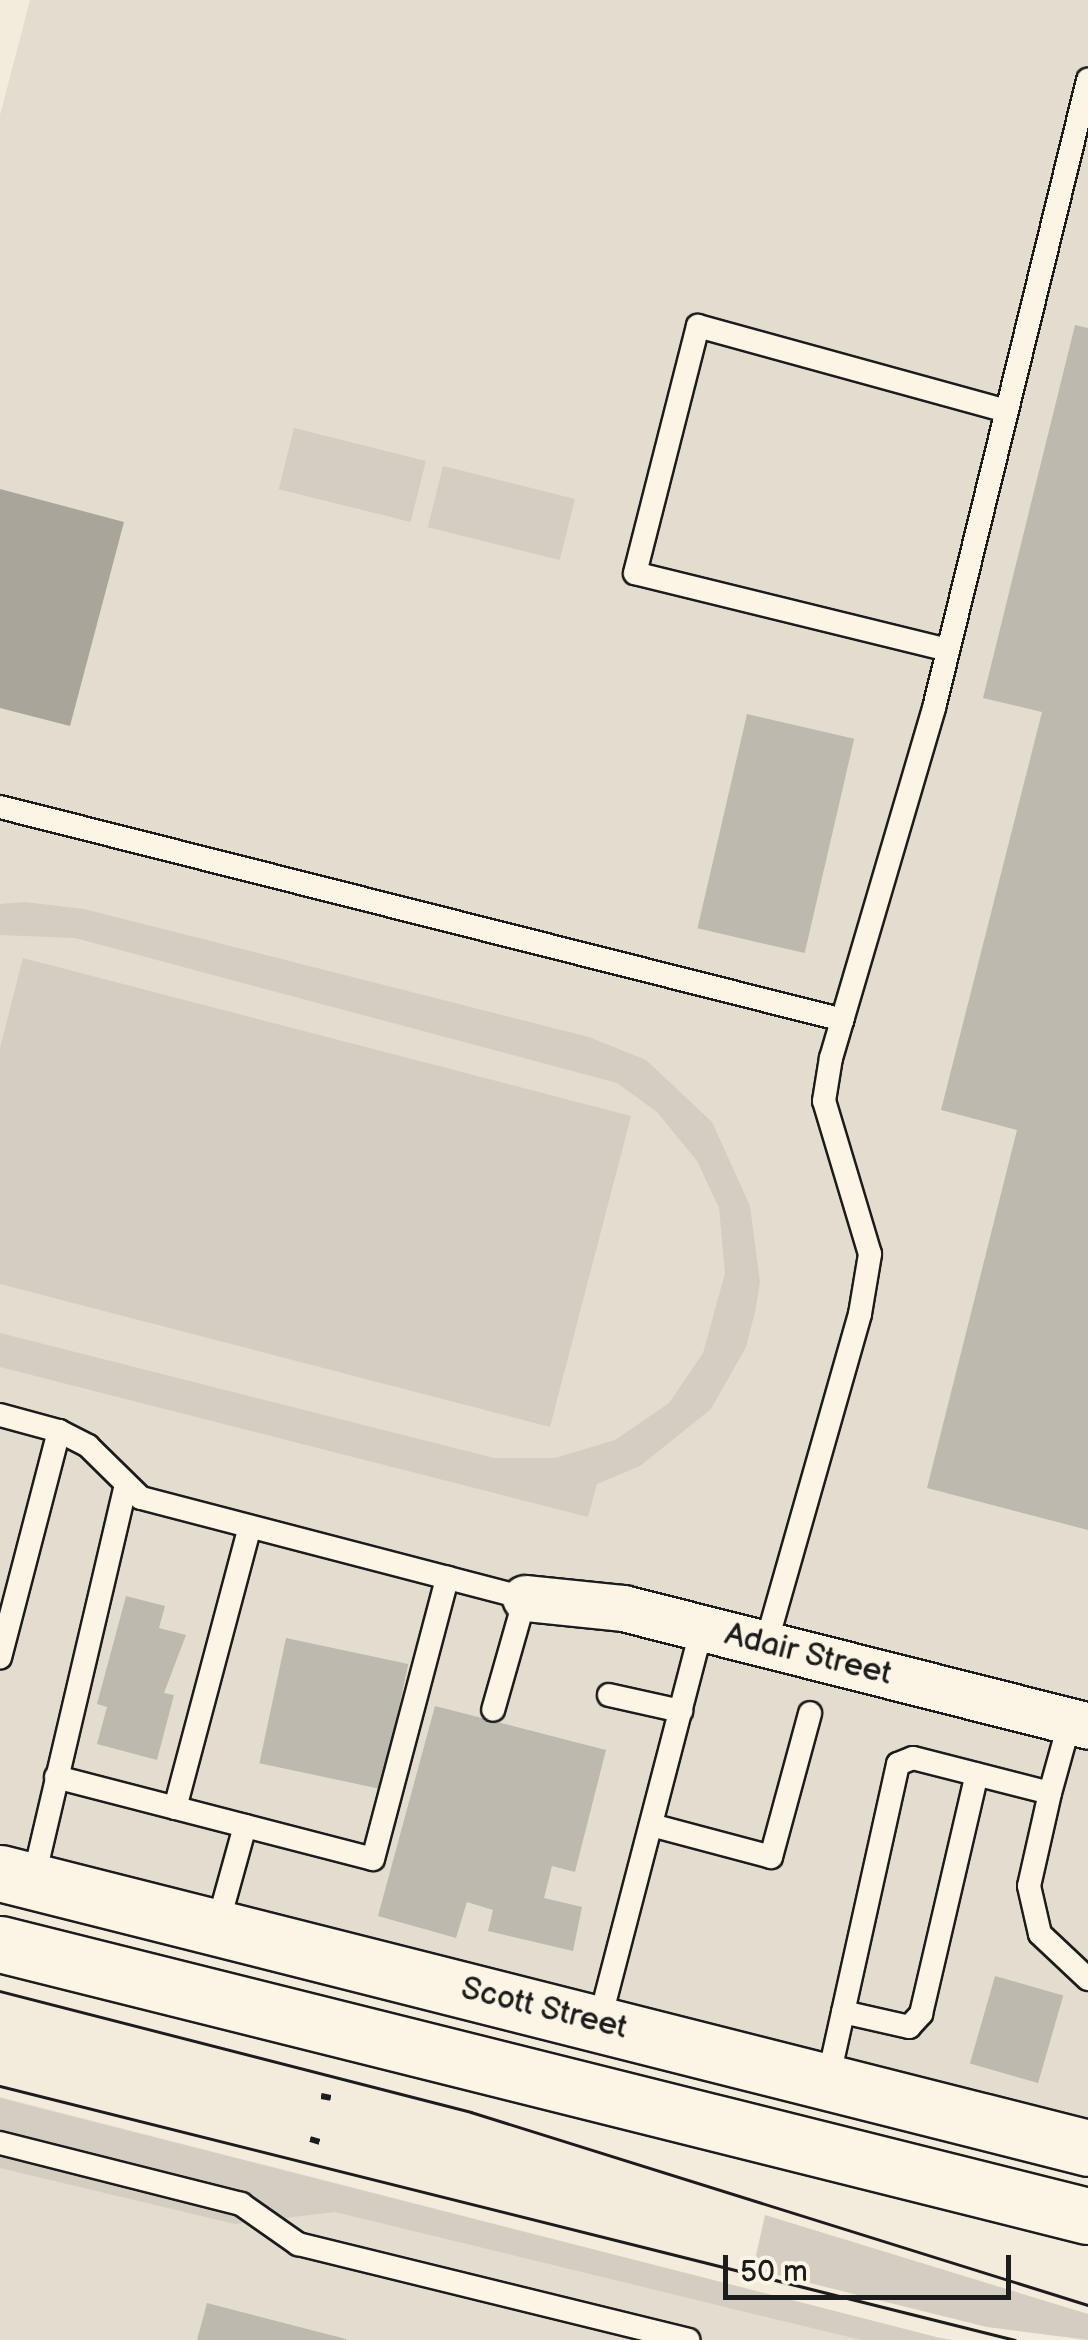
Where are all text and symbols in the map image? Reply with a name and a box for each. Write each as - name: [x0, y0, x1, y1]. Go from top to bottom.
- street label: Adair Street: [720, 1616, 896, 1694]
- street label: Scott Street: [457, 1970, 631, 2048]
- scale bar: [728, 2235, 1016, 2297]
- text: 50 m: [740, 2254, 808, 2290]

